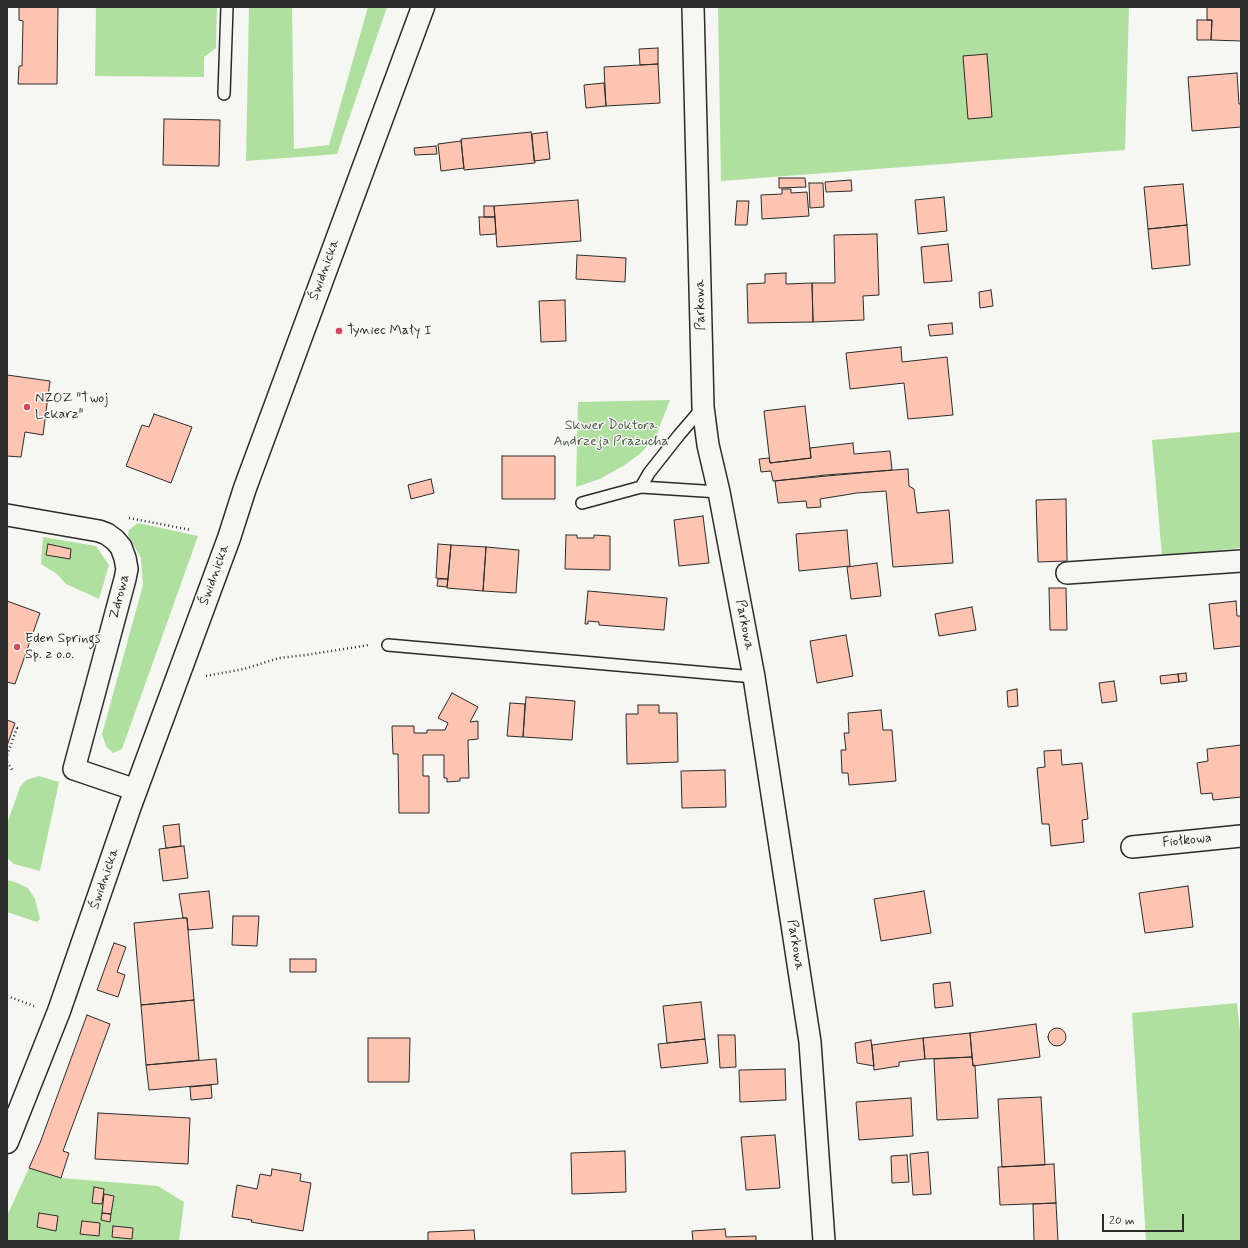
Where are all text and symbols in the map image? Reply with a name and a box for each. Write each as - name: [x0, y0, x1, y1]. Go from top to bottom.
- street label: Świdnicka: [306, 237, 344, 303]
- street label: Parkowa: [692, 279, 710, 331]
- place label: Tyniec Mały I: [347, 323, 432, 339]
- marker: Tyniec Mały I: [334, 326, 344, 336]
- place label: NZOZ "Twoj Lekarz": [35, 391, 108, 424]
- marker: NZOZ "Twoj Lekarz": [22, 402, 32, 412]
- park label: Skwer Doktora Andrzeja Prażucha: [553, 418, 669, 450]
- street label: Świdnicka: [196, 542, 234, 608]
- street label: Zdrowa: [106, 573, 134, 621]
- street label: Parkowa: [731, 598, 757, 652]
- place label: Eden Springs Sp. z o.o.: [25, 631, 100, 664]
- marker: Eden Springs Sp. z o.o.: [12, 642, 22, 652]
- street label: Fiołkowa: [1161, 830, 1213, 852]
- street label: Świdnicka: [87, 846, 123, 912]
- street label: Parkowa: [783, 918, 807, 972]
- scale bar: [1104, 1206, 1186, 1232]
- text: 20 m: [1109, 1213, 1135, 1229]

